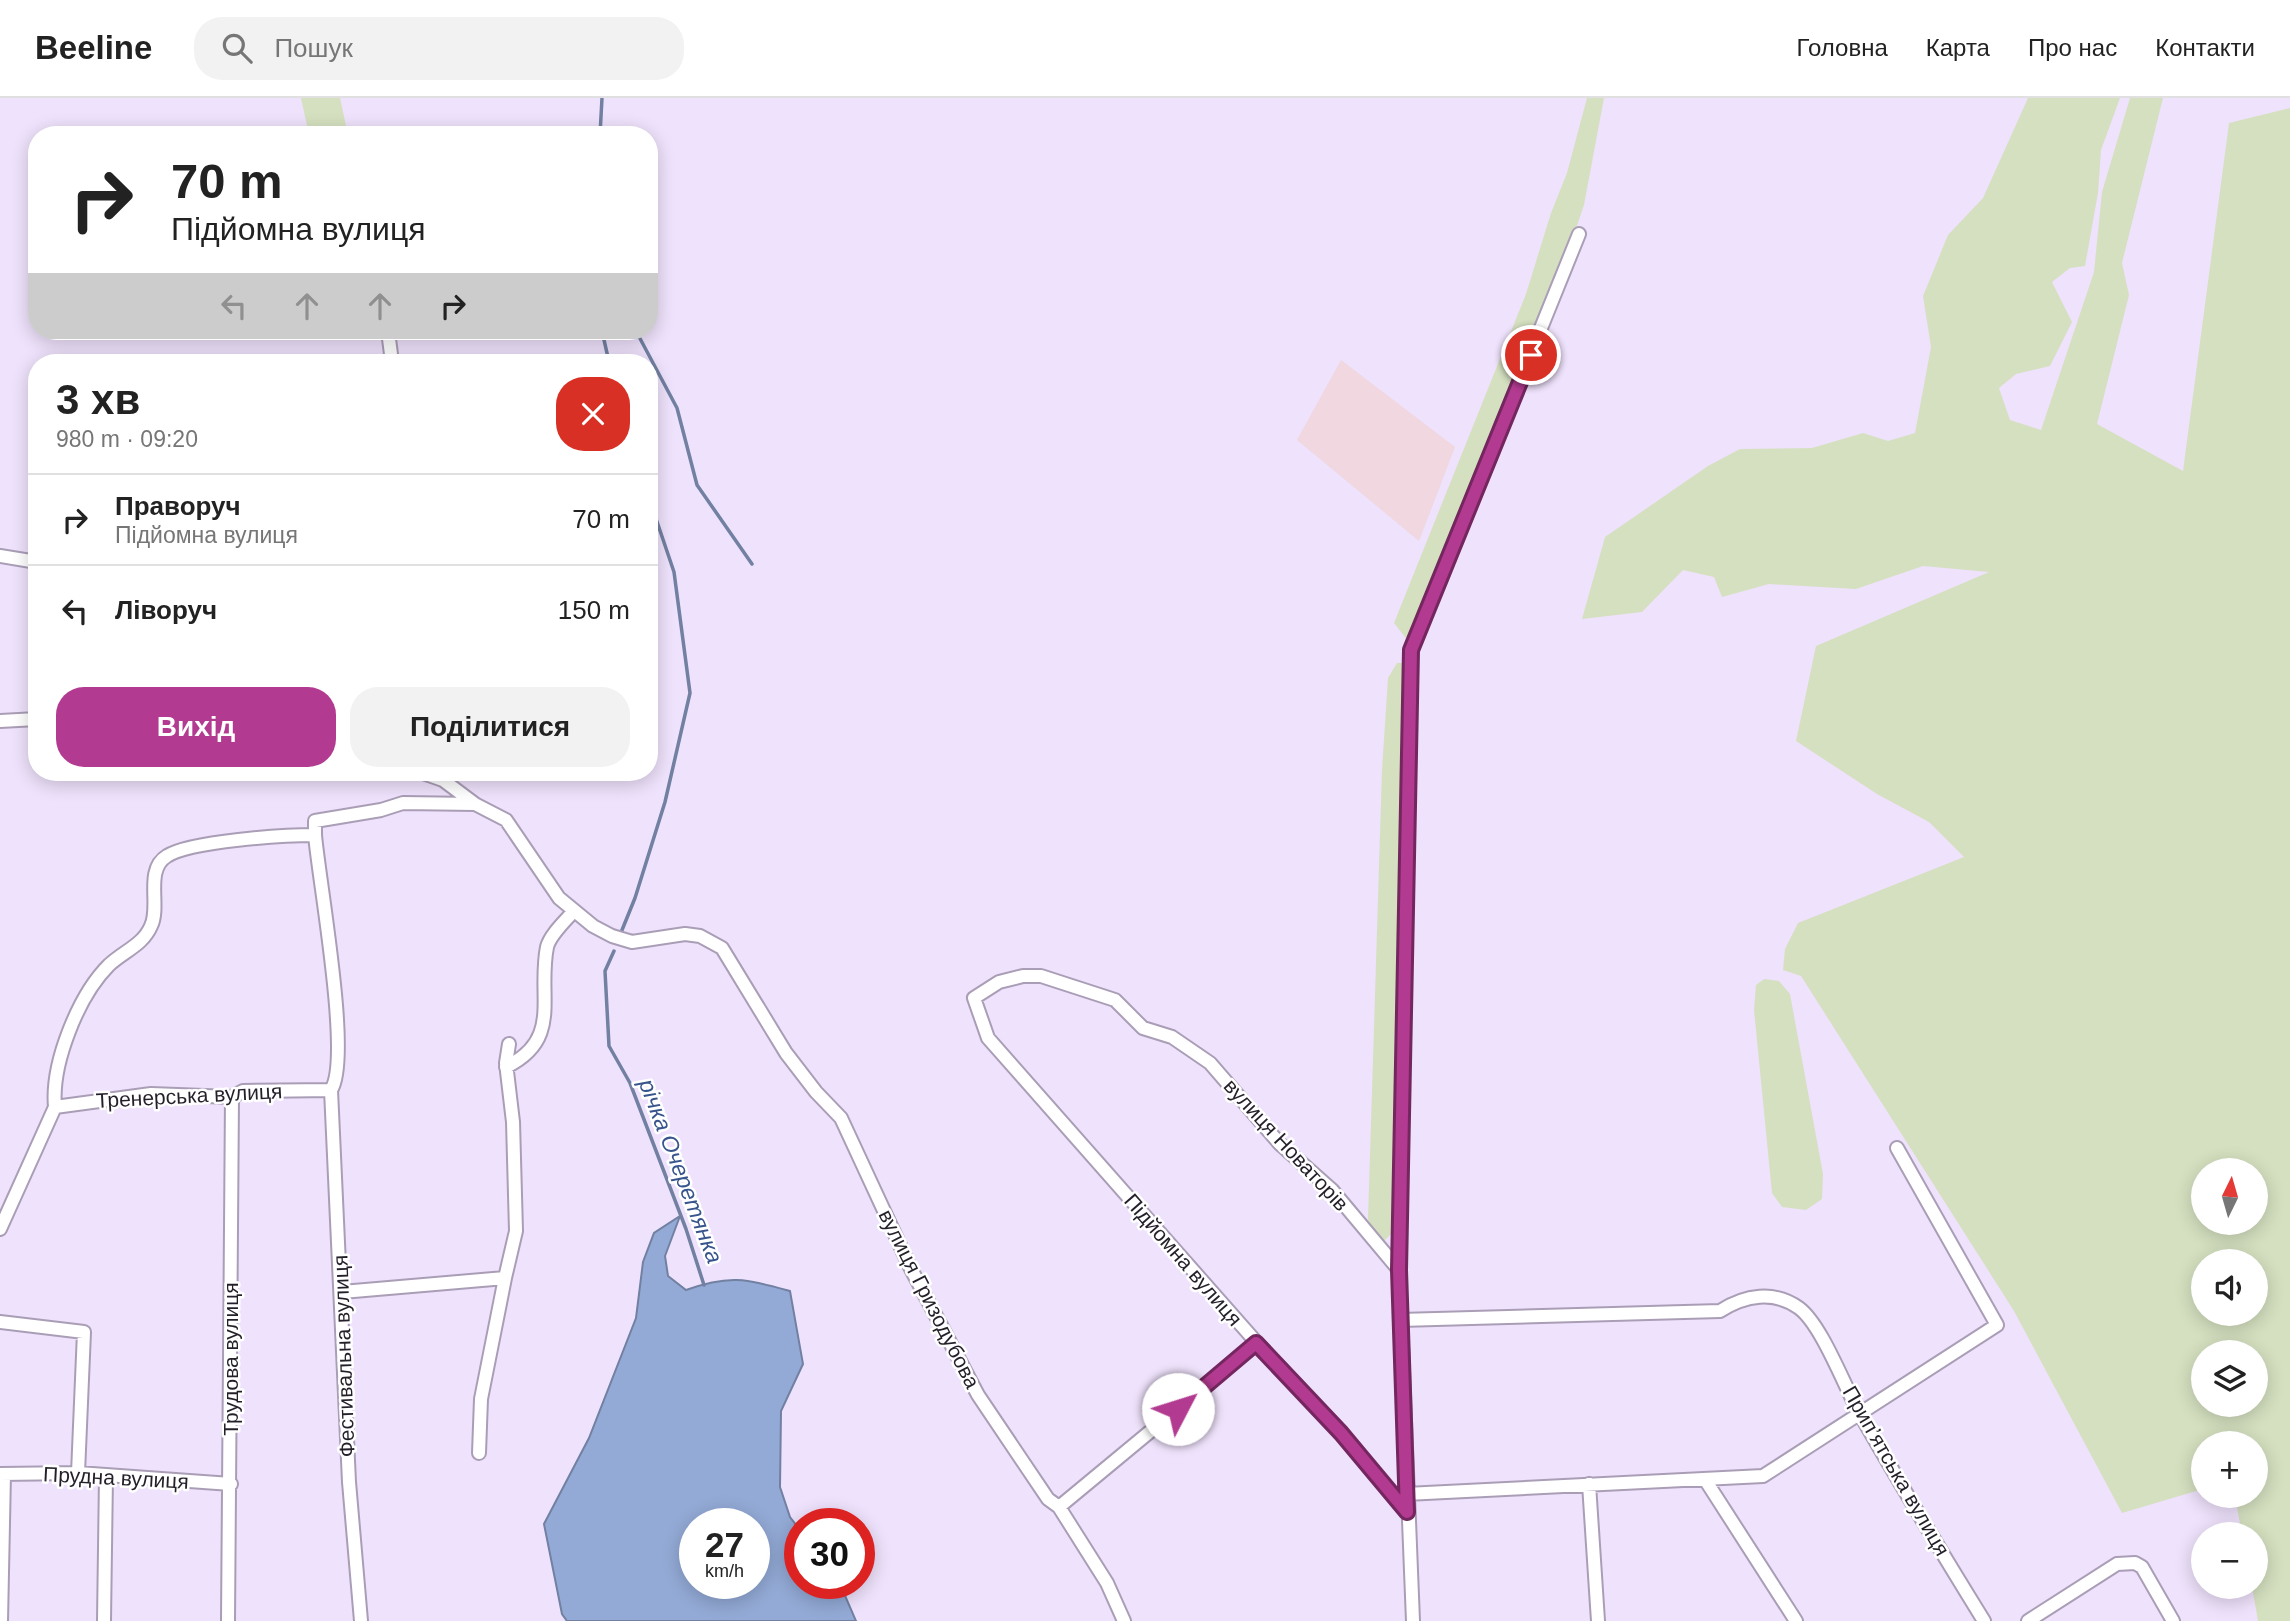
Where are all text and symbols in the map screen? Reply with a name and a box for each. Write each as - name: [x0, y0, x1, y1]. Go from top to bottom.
- search box: [194, 17, 684, 80]
- text: Beeline: [35, 29, 152, 66]
- icon: search: [218, 29, 256, 67]
- text: Пошук: [274, 33, 353, 63]
- text: Головна: [1797, 34, 1888, 61]
- text: Карта: [1926, 34, 1990, 61]
- text: Про нас: [2028, 34, 2117, 61]
- text: Контакти: [2155, 34, 2255, 61]
- icon: right: [56, 154, 147, 245]
- text: 70 m: [171, 154, 283, 208]
- text: Підйомна вулиця: [171, 211, 426, 247]
- icon: left: [215, 287, 253, 325]
- icon: ahead: [288, 287, 326, 325]
- icon: ahead: [361, 287, 399, 325]
- icon: right: [434, 287, 472, 325]
- pin: [1501, 325, 1561, 385]
- icon: arrive: [1512, 336, 1550, 374]
- text: 3 хв: [56, 376, 140, 423]
- button: close: [556, 377, 630, 451]
- text: 980 m · 09:20: [56, 426, 198, 452]
- text: Праворуч: [115, 491, 241, 521]
- icon: right: [56, 501, 94, 539]
- text: 70 m: [572, 504, 630, 534]
- text: Підйомна вулиця: [115, 522, 298, 548]
- icon: left: [56, 592, 94, 630]
- text: Ліворуч: [115, 595, 217, 625]
- text: 150 m: [558, 595, 630, 625]
- button: Вихід: [56, 687, 336, 767]
- button: Поділитися: [350, 687, 630, 767]
- water label: річка Очеретянка: [634, 1074, 728, 1267]
- street label: вулиця Новаторів: [1219, 1074, 1353, 1215]
- street label: Тренерська вулиця: [95, 1079, 283, 1112]
- north arrow: [2191, 1158, 2268, 1236]
- map controls: [2191, 1158, 2268, 1599]
- street label: Підйомна вулиця: [1120, 1189, 1247, 1330]
- street label: вулиця Гризодубова: [874, 1206, 985, 1392]
- button: sound: [2191, 1249, 2268, 1326]
- street label: Фестивальна вулиця: [328, 1254, 359, 1458]
- street label: Трудова вулиця: [219, 1282, 242, 1436]
- button: layers: [2191, 1340, 2268, 1417]
- position arrow: [1141, 1372, 1215, 1446]
- street label: Прип’ятська вулиця: [1838, 1382, 1954, 1560]
- button: +: [2191, 1431, 2268, 1508]
- street label: Прудна вулиця: [43, 1462, 189, 1493]
- speed limit sign: 30: [784, 1508, 875, 1599]
- button: −: [2191, 1522, 2268, 1599]
- text: 27: [705, 1525, 744, 1564]
- text: km/h: [705, 1561, 744, 1581]

